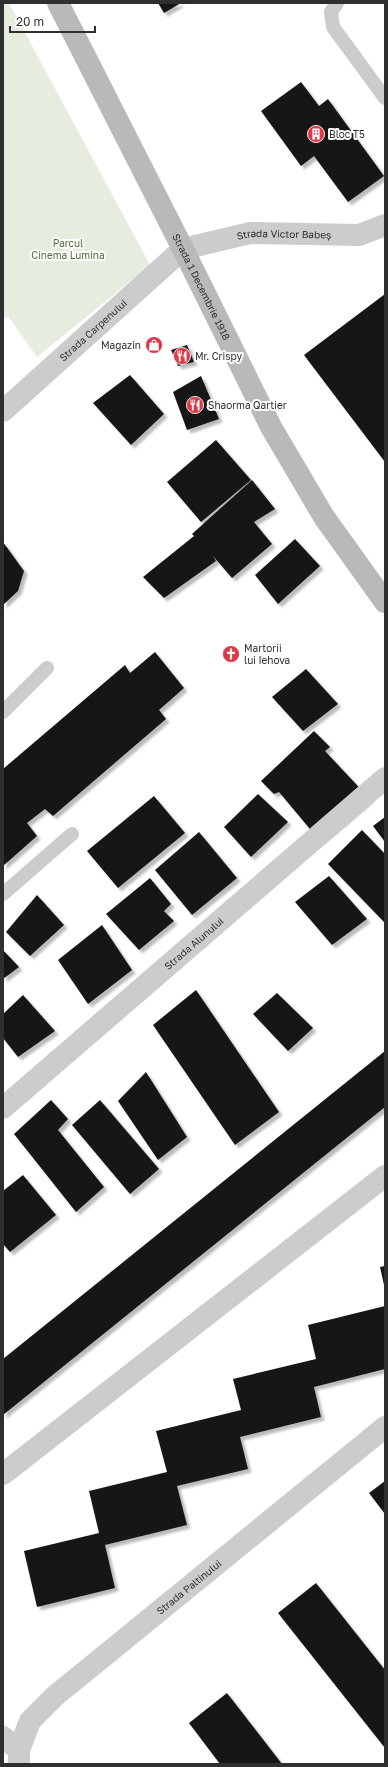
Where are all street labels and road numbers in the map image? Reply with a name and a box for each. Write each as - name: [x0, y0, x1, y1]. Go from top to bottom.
- street label: Strada Victor Babeș: [235, 227, 331, 242]
- street label: Strada 1 Decembrie 1918: [170, 232, 233, 342]
- street label: Strada Carpenului: [57, 297, 129, 363]
- street label: Strada Alunului: [162, 915, 226, 972]
- street label: Strada Paltinului: [154, 1557, 224, 1617]

